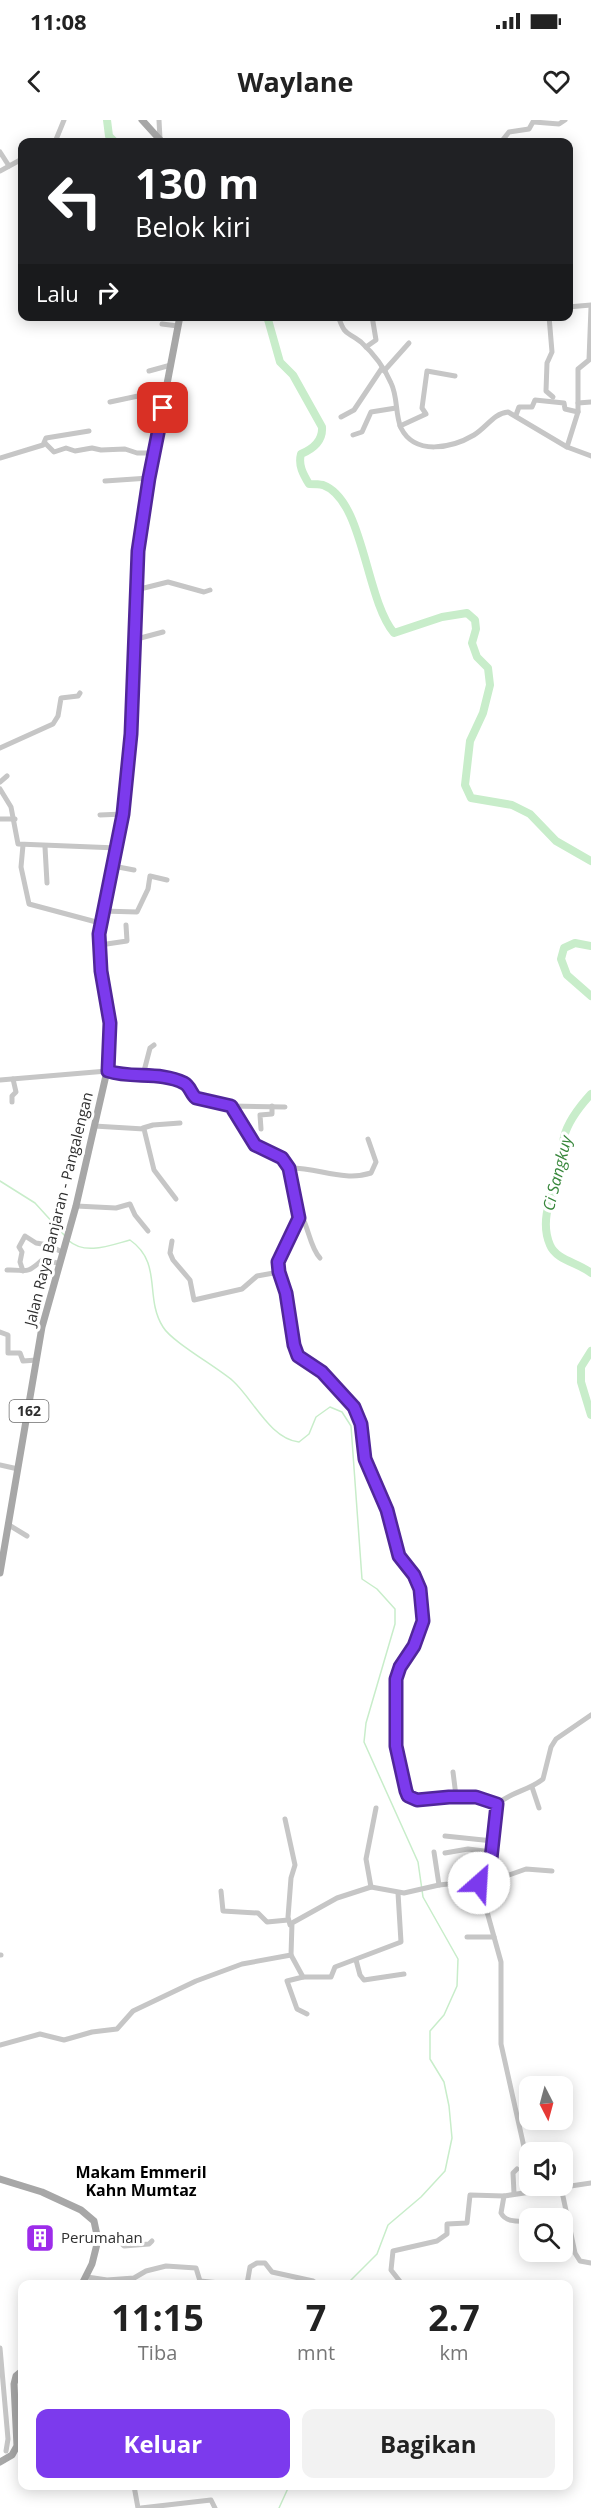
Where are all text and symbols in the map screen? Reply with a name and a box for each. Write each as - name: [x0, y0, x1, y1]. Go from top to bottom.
- text: 11:08: [30, 6, 87, 36]
- text: Waylane: [237, 63, 354, 100]
- icon: back: [18, 65, 51, 98]
- icon: heart: [540, 65, 573, 98]
- text: 130 m: [135, 154, 259, 211]
- icon: left: [36, 162, 114, 240]
- text: Belok kiri: [135, 208, 251, 245]
- icon: right: [91, 276, 124, 309]
- text: Lalu: [36, 278, 79, 308]
- pin: [137, 382, 188, 433]
- icon: arrive: [146, 391, 179, 424]
- street label: Jalan Raya Banjaran - Pangalengan: [19, 1090, 97, 1330]
- water label: Ci Sangkuy: [537, 1132, 577, 1213]
- road number: 162: [9, 1400, 48, 1422]
- position arrow: [447, 1851, 511, 1915]
- north arrow: [519, 2076, 573, 2130]
- map controls: [519, 2076, 573, 2262]
- button: sound: [519, 2142, 573, 2196]
- district label: Makam Emmeril Kahn Mumtaz: [75, 2161, 207, 2201]
- button: search: [519, 2208, 573, 2262]
- building icon: Perumahan: [24, 2222, 56, 2254]
- place label: Perumahan: [61, 2227, 143, 2247]
- text: 11:15: [111, 2293, 204, 2342]
- text: 7: [306, 2293, 326, 2342]
- text: 2.7: [428, 2293, 480, 2342]
- text: Tiba: [138, 2339, 177, 2366]
- text: mnt: [297, 2339, 335, 2366]
- text: km: [439, 2339, 469, 2366]
- button: Keluar: [36, 2409, 290, 2478]
- button: Bagikan: [302, 2409, 555, 2478]

